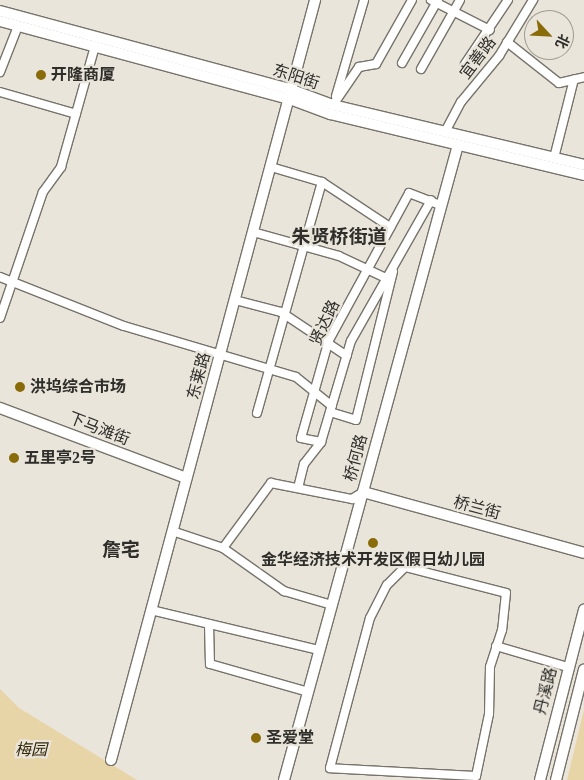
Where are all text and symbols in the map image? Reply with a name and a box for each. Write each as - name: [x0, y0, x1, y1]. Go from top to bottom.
- north arrow: [524, 10, 574, 60]
- text: 北: [552, 32, 572, 51]
- street label: 宜善路: [456, 33, 500, 83]
- street label: 东阳街: [270, 60, 322, 94]
- place label: 开隆商厦: [51, 65, 115, 85]
- marker: 开隆商厦: [35, 69, 47, 81]
- district label: 朱贤桥街道: [292, 226, 386, 248]
- street label: 贤达路: [306, 297, 344, 349]
- street label: 东莱路: [184, 350, 214, 402]
- place label: 洪坞综合市场: [30, 377, 126, 397]
- marker: 洪坞综合市场: [14, 381, 26, 393]
- street label: 下马滩街: [66, 409, 132, 449]
- street label: 桥何路: [341, 432, 371, 484]
- place label: 五里亭2号: [24, 448, 96, 468]
- marker: 五里亭2号: [8, 452, 20, 464]
- street label: 桥兰街: [451, 493, 503, 523]
- marker: 金华经济技术开发区假日幼儿园: [367, 537, 379, 549]
- district label: 詹宅: [102, 539, 140, 561]
- place label: 金华经济技术开发区假日幼儿园: [261, 550, 485, 570]
- street label: 丹溪路: [531, 665, 561, 717]
- place label: 圣爱堂: [266, 728, 314, 748]
- marker: 圣爱堂: [250, 732, 262, 744]
- park label: 梅园: [15, 740, 47, 760]

